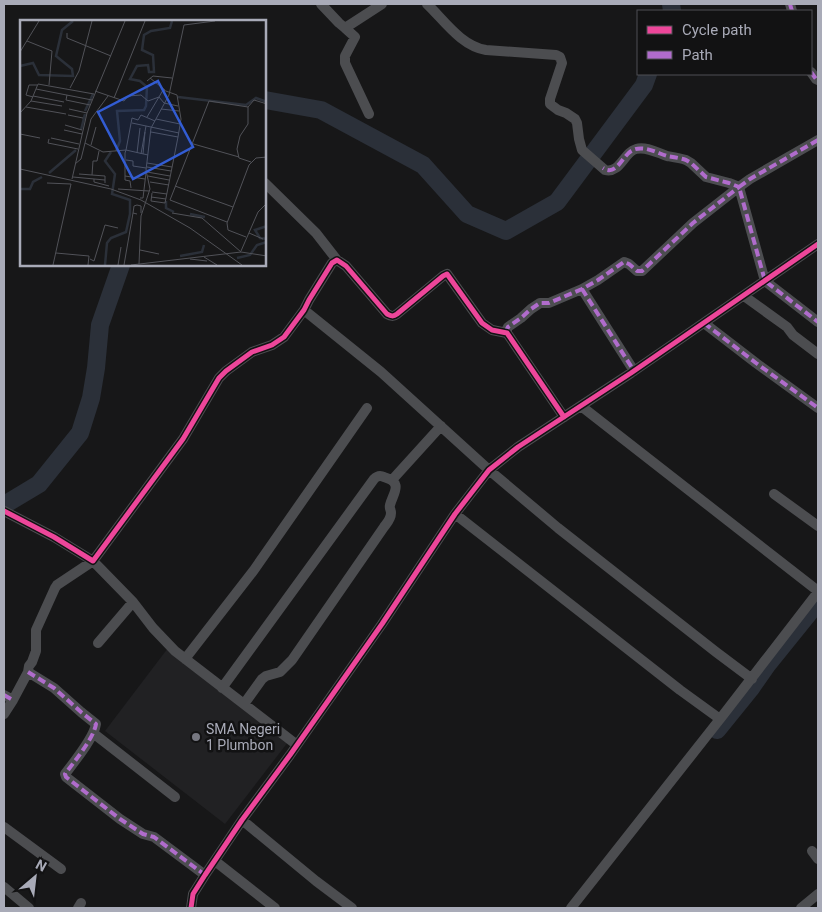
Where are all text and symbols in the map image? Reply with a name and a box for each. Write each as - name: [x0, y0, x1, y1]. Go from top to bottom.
- legend: [637, 10, 812, 75]
- inset map: [20, 20, 266, 266]
- text: Cycle path: [682, 21, 752, 39]
- text: Path: [682, 46, 713, 64]
- place label: SMA Negeri 1 Plumbon: [206, 721, 280, 753]
- marker: SMA Negeri 1 Plumbon: [190, 731, 202, 743]
- north arrow: [10, 852, 60, 902]
- text: N: [33, 856, 49, 875]

